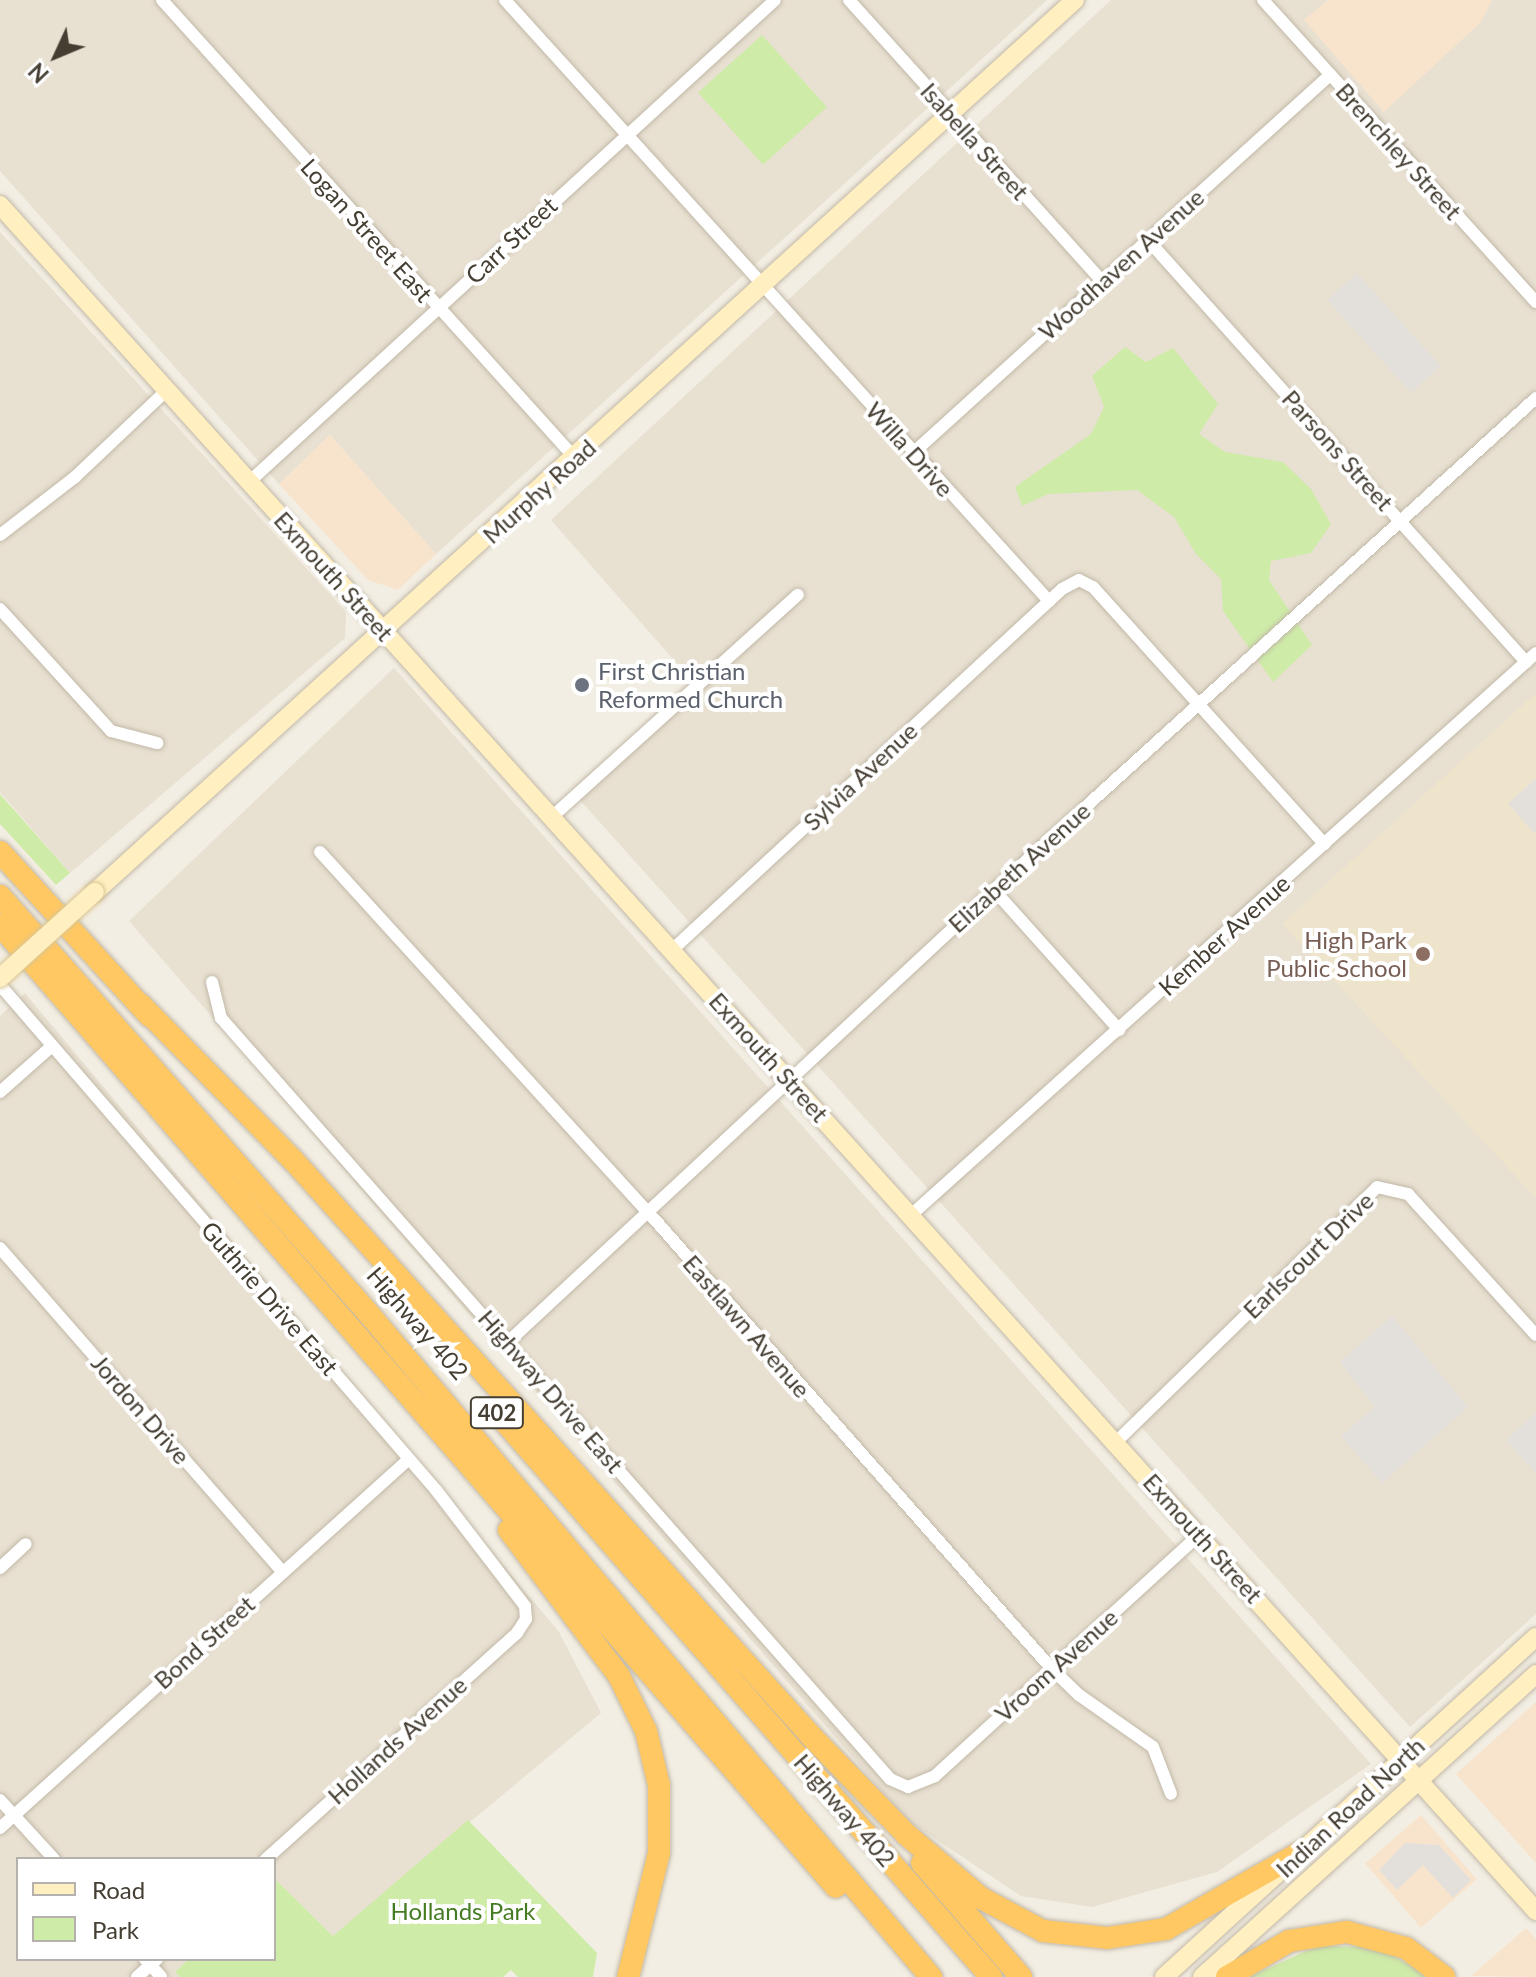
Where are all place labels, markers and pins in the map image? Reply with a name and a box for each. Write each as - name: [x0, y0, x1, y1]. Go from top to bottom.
- place label: First Christian Reformed Church: [598, 657, 783, 713]
- marker: First Christian Reformed Church: [573, 676, 591, 694]
- place label: High Park Public School: [1266, 926, 1407, 982]
- marker: High Park Public School: [1414, 945, 1432, 963]

